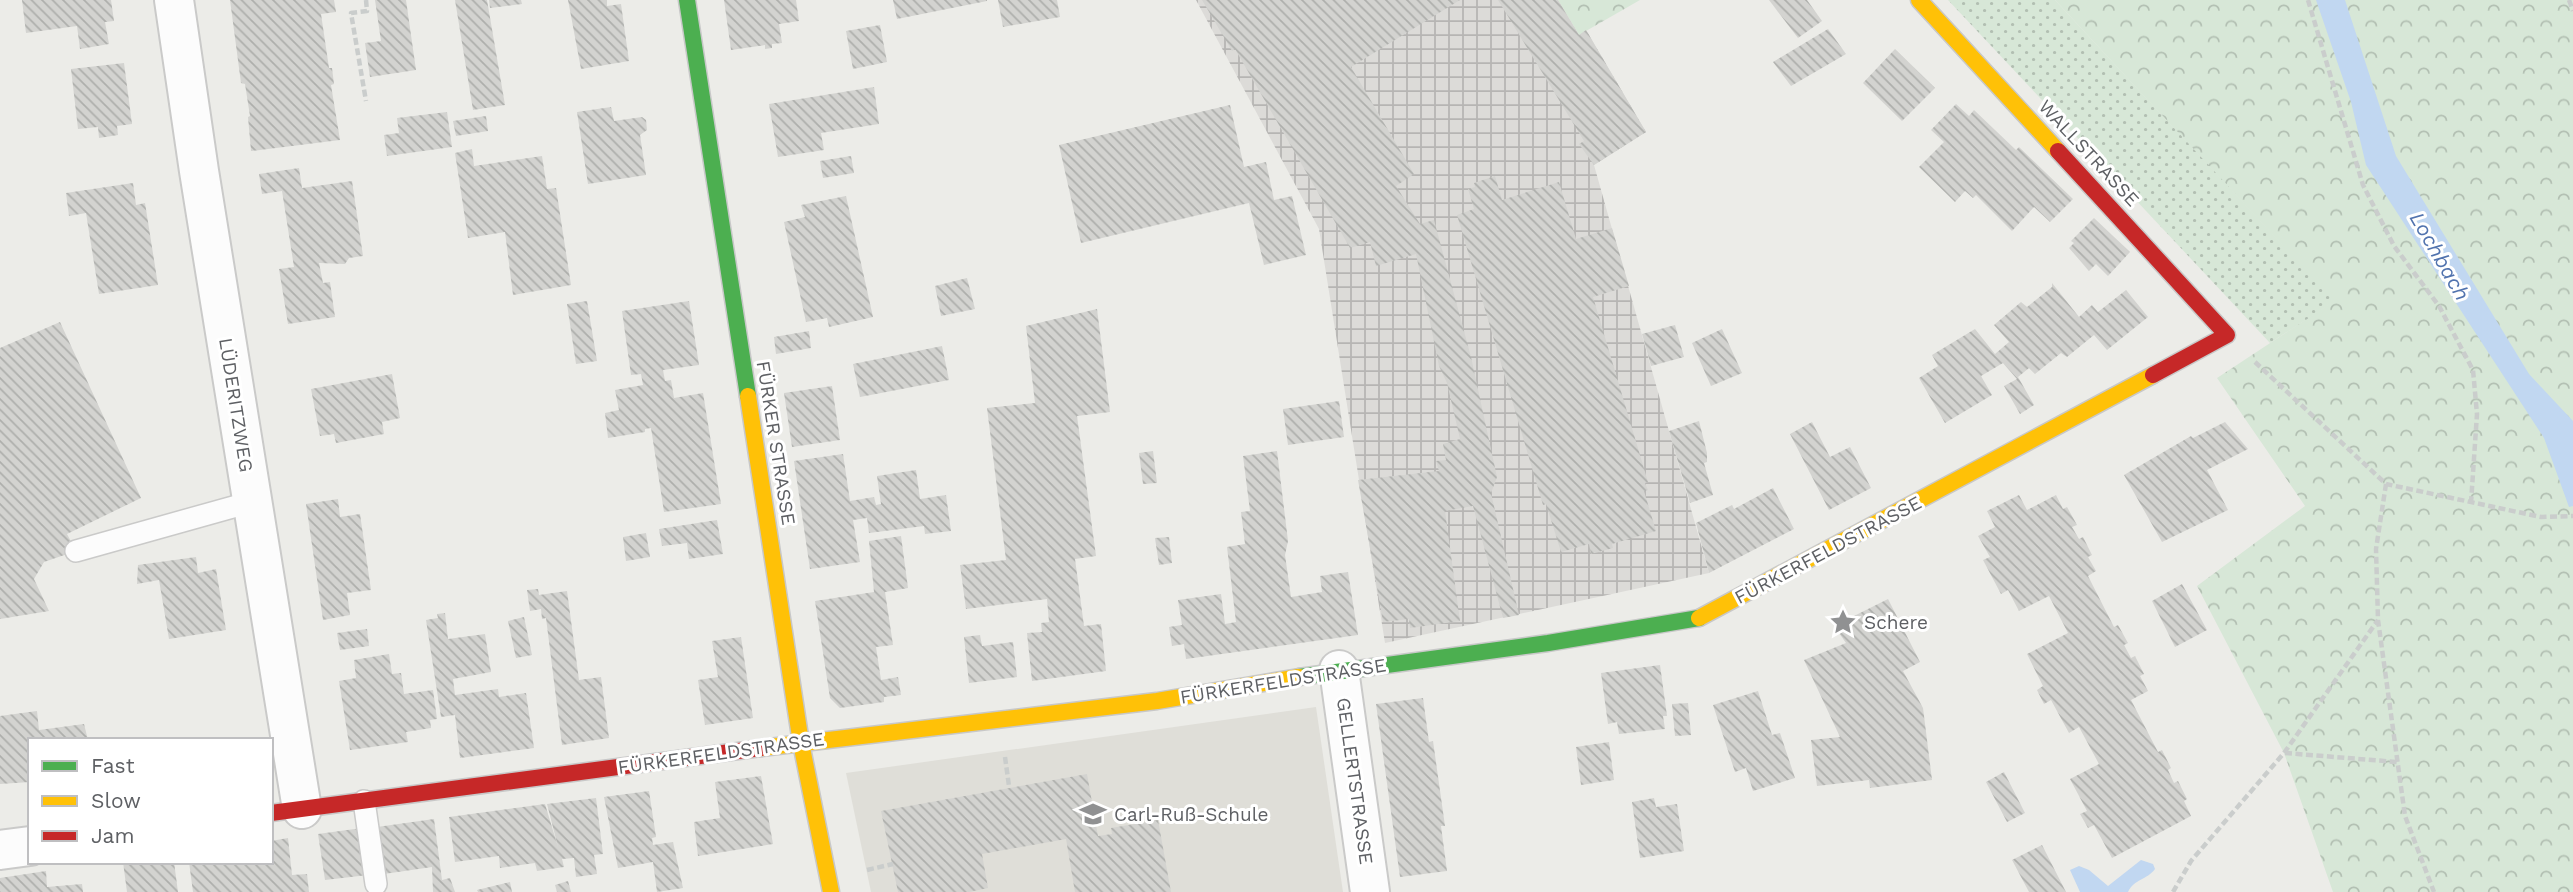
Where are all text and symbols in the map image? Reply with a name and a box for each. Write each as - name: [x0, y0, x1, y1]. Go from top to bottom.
- street label: WALLSTRASSE: [2034, 95, 2144, 211]
- water label: Lochbach: [2405, 207, 2475, 305]
- street label: LÜDERITZWEG: [214, 336, 258, 474]
- street label: FÜRKER STRASSE: [752, 359, 800, 527]
- street label: FÜRKERFELDSTRASSE: [1731, 491, 1925, 609]
- place icon: Schere: [1828, 607, 1858, 637]
- place label: Schere: [1864, 611, 1928, 634]
- street label: FÜRKERFELDSTRASSE: [1178, 653, 1388, 709]
- street label: GELLERTSTRASSE: [1332, 696, 1378, 866]
- street label: FÜRKERFELDSTRASSE: [616, 727, 826, 779]
- legend: [28, 738, 273, 864]
- text: Fast: [91, 753, 135, 778]
- text: Slow: [91, 788, 141, 813]
- school or university icon: Carl-Ruß-Schule: [1078, 799, 1108, 829]
- place label: Carl-Ruß-Schule: [1114, 803, 1268, 826]
- text: Jam: [91, 823, 134, 848]

